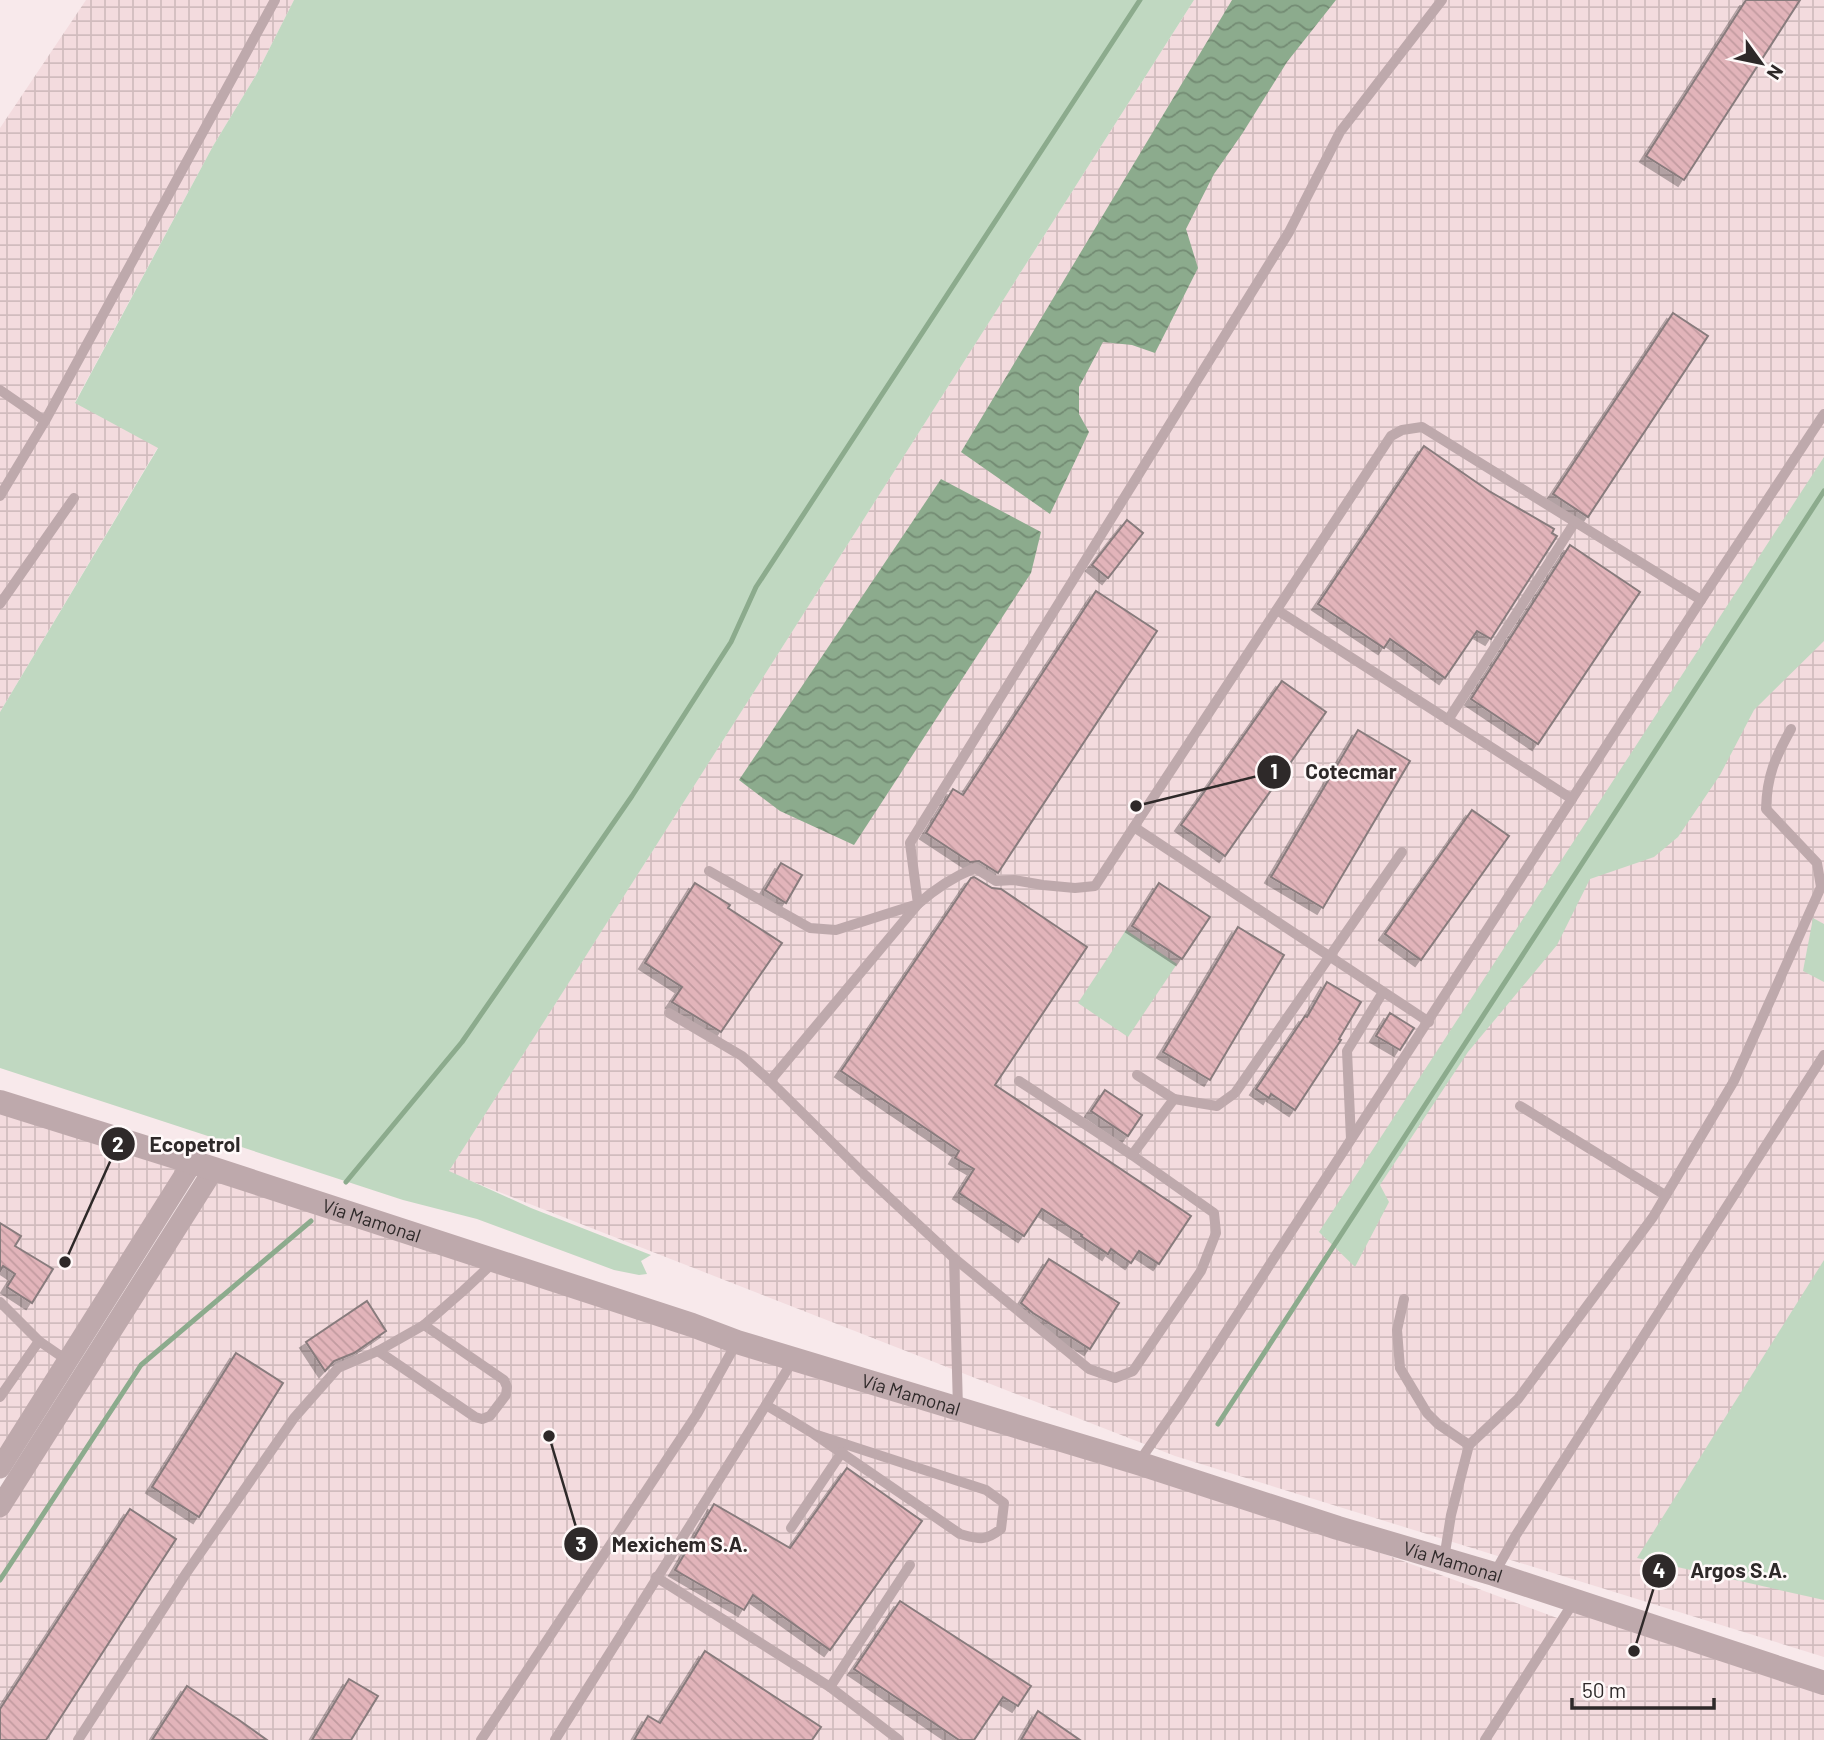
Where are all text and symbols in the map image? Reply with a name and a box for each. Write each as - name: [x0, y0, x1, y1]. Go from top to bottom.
- north arrow: [1726, 28, 1796, 98]
- text: N: [1763, 61, 1789, 84]
- callout: Cotecmar: [1256, 751, 1410, 793]
- text: 1: [1270, 758, 1278, 783]
- text: Cotecmar: [1305, 758, 1397, 783]
- callout: Ecopetrol: [101, 1123, 255, 1165]
- text: 2: [112, 1131, 124, 1156]
- text: Ecopetrol: [150, 1131, 240, 1156]
- street label: Vía Mamonal: [320, 1193, 424, 1247]
- street label: Vía Mamonal: [859, 1368, 964, 1420]
- callout: Mexichem S.A.: [563, 1523, 762, 1565]
- text: 3: [575, 1531, 587, 1556]
- text: Mexichem S.A.: [612, 1531, 748, 1556]
- street label: Vía Mamonal: [1401, 1536, 1506, 1587]
- callout: Argos S.A.: [1642, 1550, 1802, 1592]
- text: 4: [1653, 1557, 1665, 1582]
- text: Argos S.A.: [1690, 1557, 1788, 1582]
- scale bar: [1572, 1666, 1714, 1710]
- text: 50 m: [1582, 1677, 1626, 1702]

